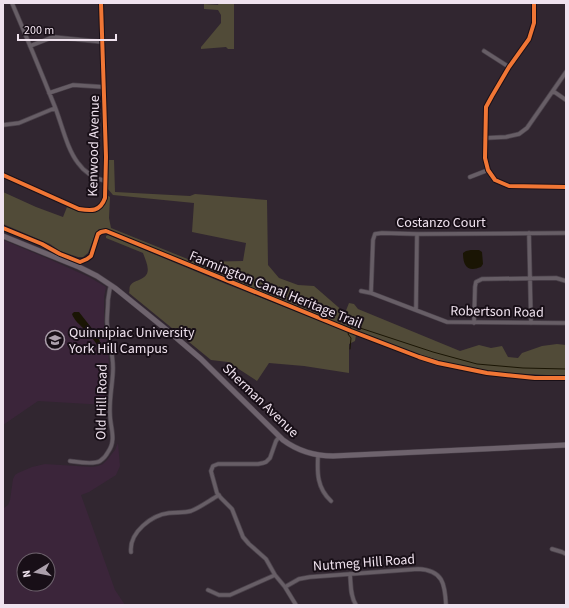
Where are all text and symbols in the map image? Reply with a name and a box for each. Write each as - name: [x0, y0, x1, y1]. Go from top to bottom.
- scale bar: [18, 16, 116, 42]
- text: 200 m: [24, 22, 54, 39]
- street label: Kenwood Avenue: [83, 95, 105, 197]
- street label: Costanzo Court: [396, 213, 486, 233]
- street label: Farmington Canal Heritage Trail: [186, 246, 365, 334]
- street label: Robertson Road: [450, 301, 544, 323]
- place label: Quinnipiac University York Hill Campus: [68, 323, 195, 359]
- school or university icon: Quinnipiac University York Hill Campus: [44, 329, 66, 351]
- street label: Sherman Avenue: [218, 359, 303, 442]
- street label: Old Hill Road: [91, 364, 113, 440]
- street label: Nutmeg Hill Road: [312, 549, 416, 577]
- north arrow: [16, 552, 56, 592]
- text: N: [19, 569, 35, 579]

